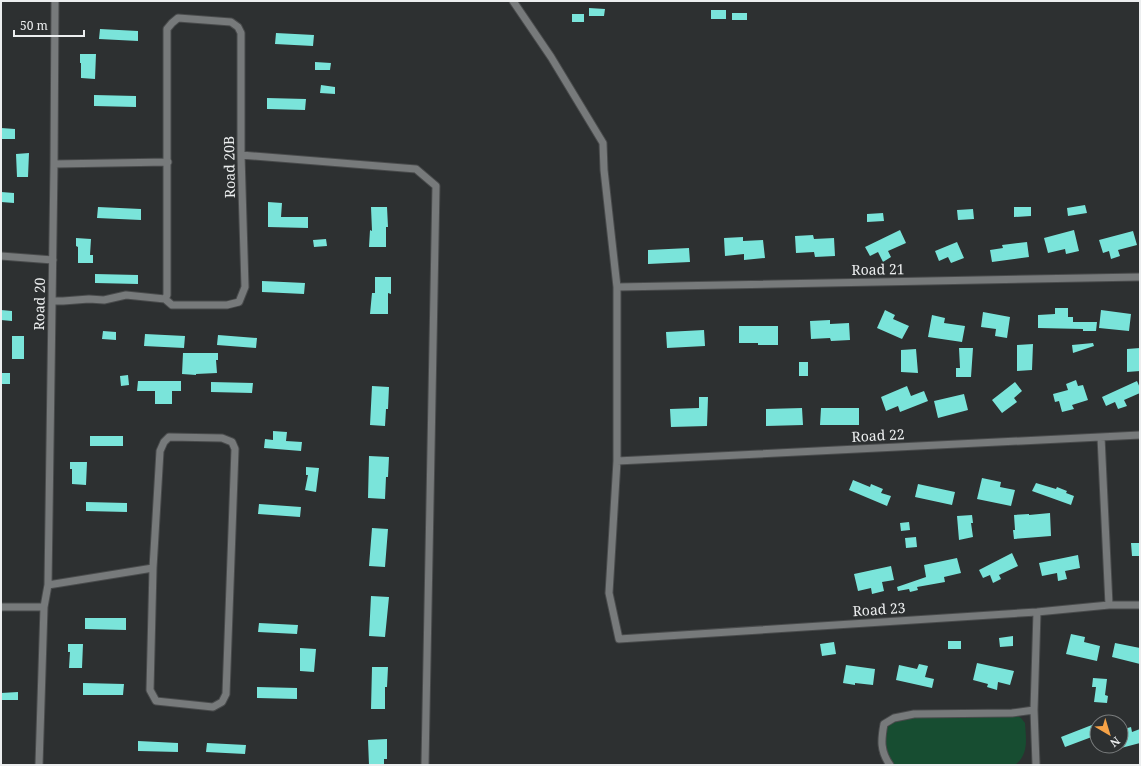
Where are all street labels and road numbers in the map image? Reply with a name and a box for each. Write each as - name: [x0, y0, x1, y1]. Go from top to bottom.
- street label: Road 20B: [219, 136, 239, 198]
- street label: Road 21: [851, 259, 905, 279]
- street label: Road 20: [29, 277, 49, 331]
- street label: Road 22: [851, 424, 905, 446]
- street label: Road 23: [852, 598, 906, 620]

